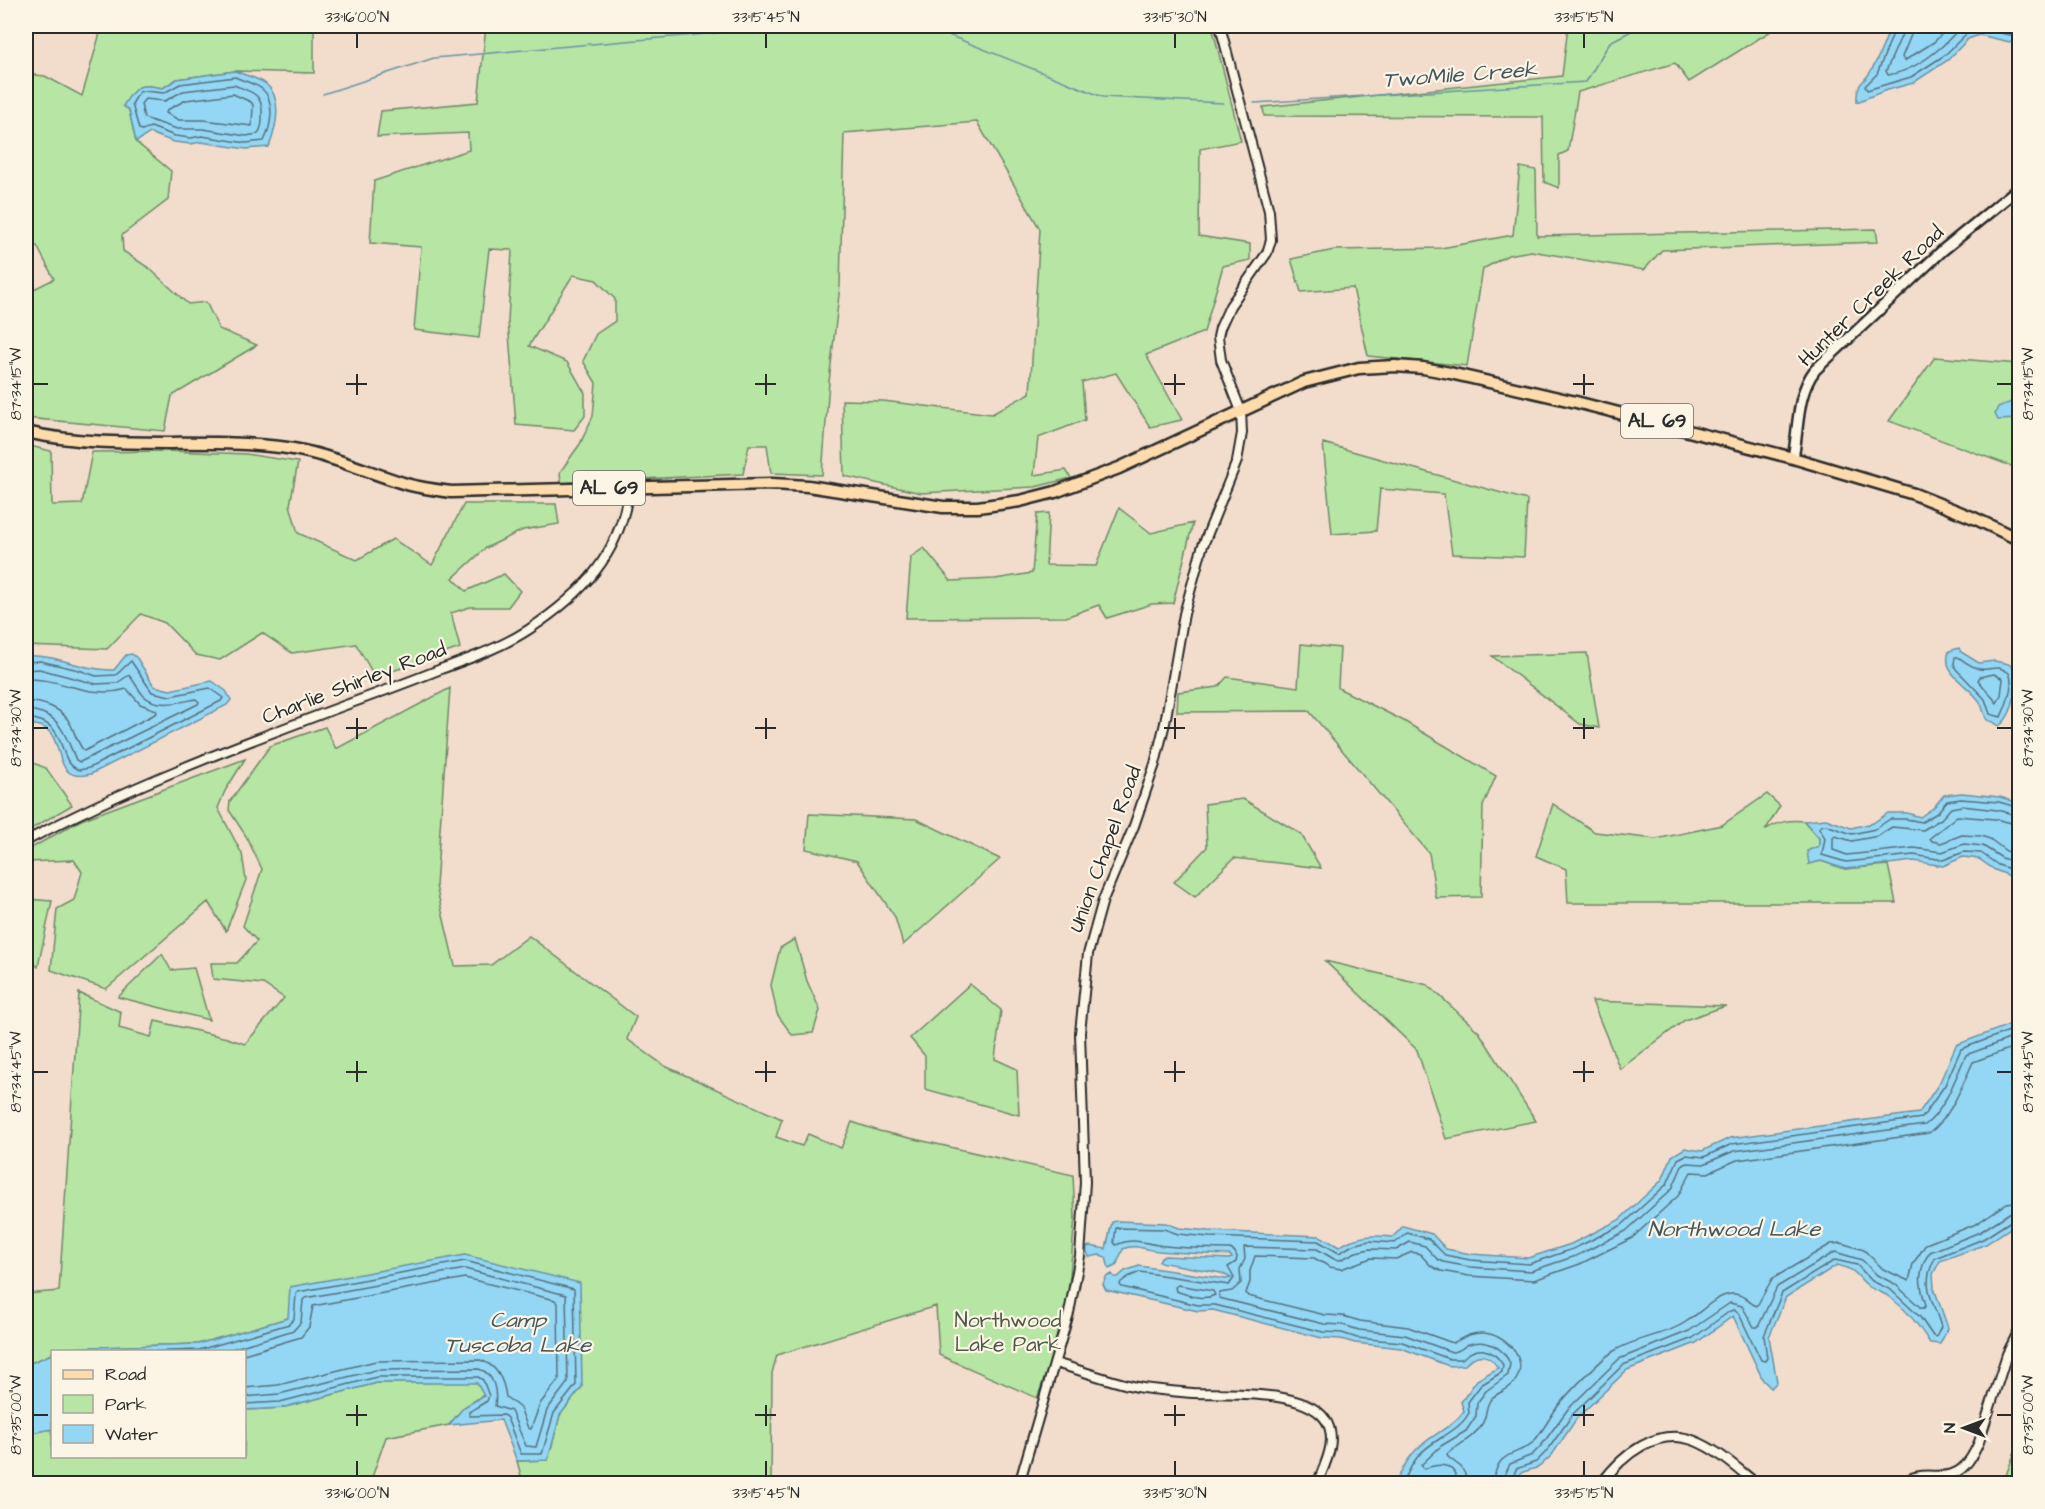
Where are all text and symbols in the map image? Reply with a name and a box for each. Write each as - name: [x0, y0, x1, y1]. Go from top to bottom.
- text: 33°16'00"N: [325, 7, 389, 28]
- text: 33°15'45"N: [732, 7, 800, 28]
- text: 33°15'30"N: [1143, 7, 1207, 28]
- text: 33°15'15"N: [1554, 7, 1614, 28]
- water label: TwoMile Creek: [1382, 54, 1539, 96]
- street label: Hunter Creek Road: [1792, 219, 1950, 373]
- text: 87°34'15"W: [6, 348, 27, 420]
- text: 87°34'15"W: [2018, 348, 2039, 420]
- road number: AL 69: [1621, 404, 1693, 438]
- road number: AL 69: [573, 471, 645, 505]
- street label: Charlie Shirley Road: [258, 634, 451, 733]
- text: 87°34'30"W: [6, 689, 27, 767]
- text: 87°34'30"W: [2018, 689, 2039, 767]
- street label: Union Chapel Road: [1061, 762, 1150, 937]
- text: 87°34'45"W: [6, 1031, 27, 1113]
- text: 87°34'45"W: [2018, 1031, 2039, 1113]
- water label: Northwood Lake: [1648, 1214, 1821, 1245]
- water label: Camp Tuscoba Lake: [445, 1305, 592, 1361]
- park label: Northwood Lake Park: [955, 1306, 1062, 1359]
- legend: [51, 1350, 246, 1458]
- text: Road: [105, 1362, 146, 1387]
- text: 87°35'00"W: [6, 1375, 27, 1455]
- text: 87°35'00"W: [2018, 1375, 2039, 1455]
- text: Park: [105, 1392, 147, 1417]
- north arrow: [1934, 1398, 1994, 1458]
- text: Water: [105, 1422, 158, 1447]
- text: N: [1939, 1423, 1961, 1433]
- text: 33°16'00"N: [325, 1483, 389, 1504]
- text: 33°15'45"N: [732, 1483, 800, 1504]
- text: 33°15'30"N: [1143, 1483, 1207, 1504]
- text: 33°15'15"N: [1554, 1483, 1614, 1504]

